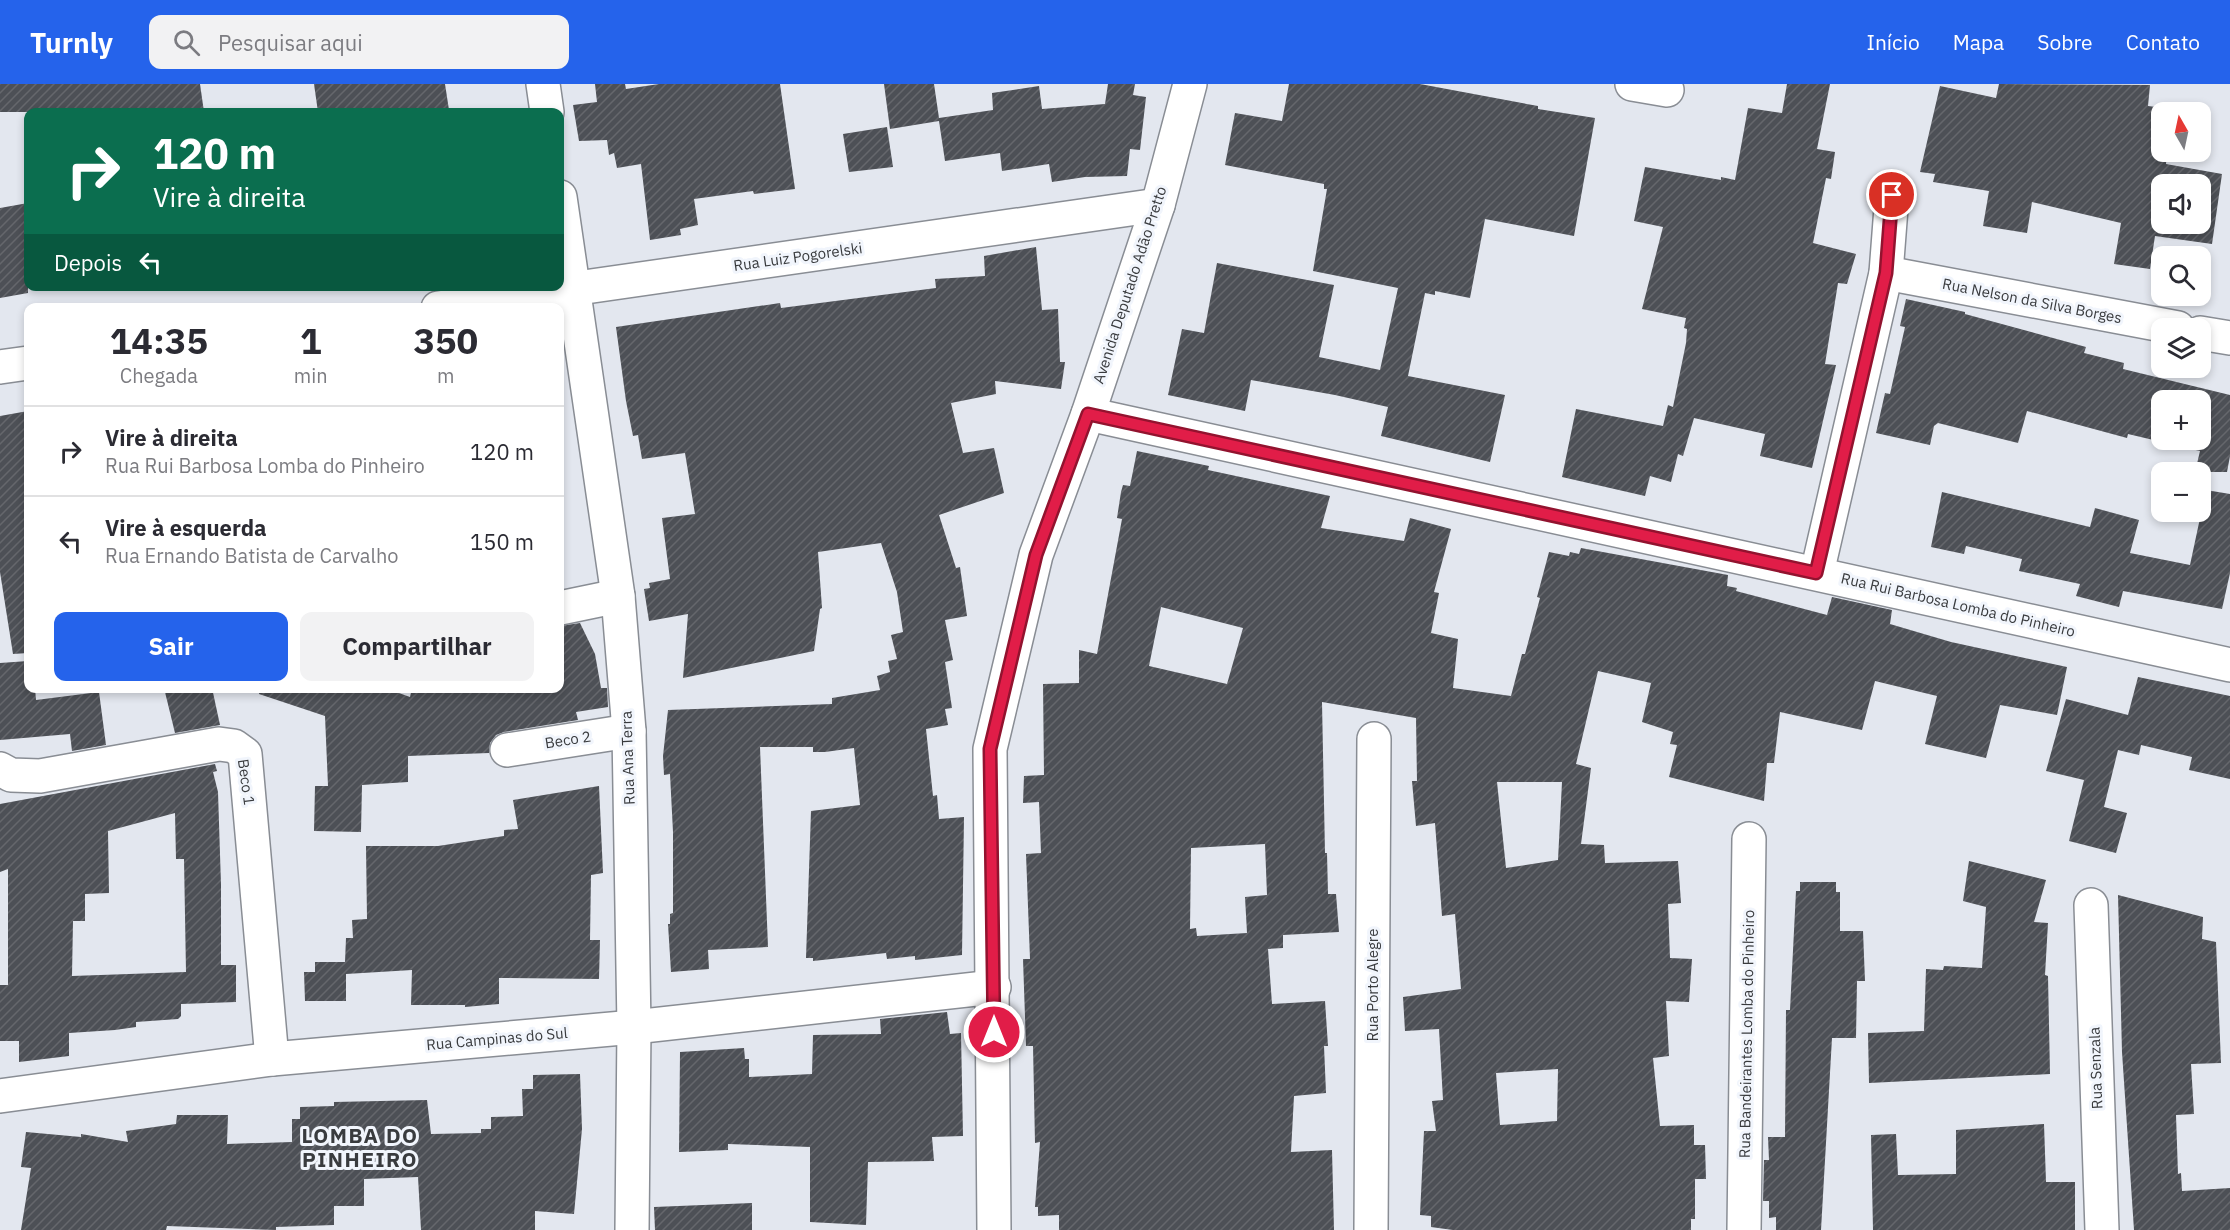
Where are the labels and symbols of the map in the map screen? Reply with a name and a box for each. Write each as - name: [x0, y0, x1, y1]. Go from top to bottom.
- north arrow: [2151, 102, 2211, 162]
- pin: [1866, 169, 1917, 220]
- street label: Avenida Deputado Adão Pretto: [1089, 184, 1170, 386]
- street label: Rua Luiz Pogorelski: [732, 238, 864, 275]
- street label: Rua Nelson da Silva Borges: [1941, 274, 2123, 327]
- street label: Rua Rui Barbosa Lomba do Pinheiro: [1839, 568, 2077, 641]
- street label: Rua Ana Terra: [616, 711, 639, 805]
- street label: Beco 2: [544, 726, 592, 753]
- street label: Beco 1: [234, 758, 259, 806]
- street label: Rua Bandeirantes Lomba do Pinheiro: [1735, 910, 1758, 1158]
- street label: Rua Porto Alegre: [1363, 928, 1382, 1042]
- position arrow: [962, 1000, 1026, 1064]
- street label: Rua Campinas do Sul: [425, 1023, 568, 1054]
- street label: Rua Senzala: [2085, 1027, 2106, 1109]
- district label: LOMBA DO PINHEIRO: [301, 1121, 419, 1173]

